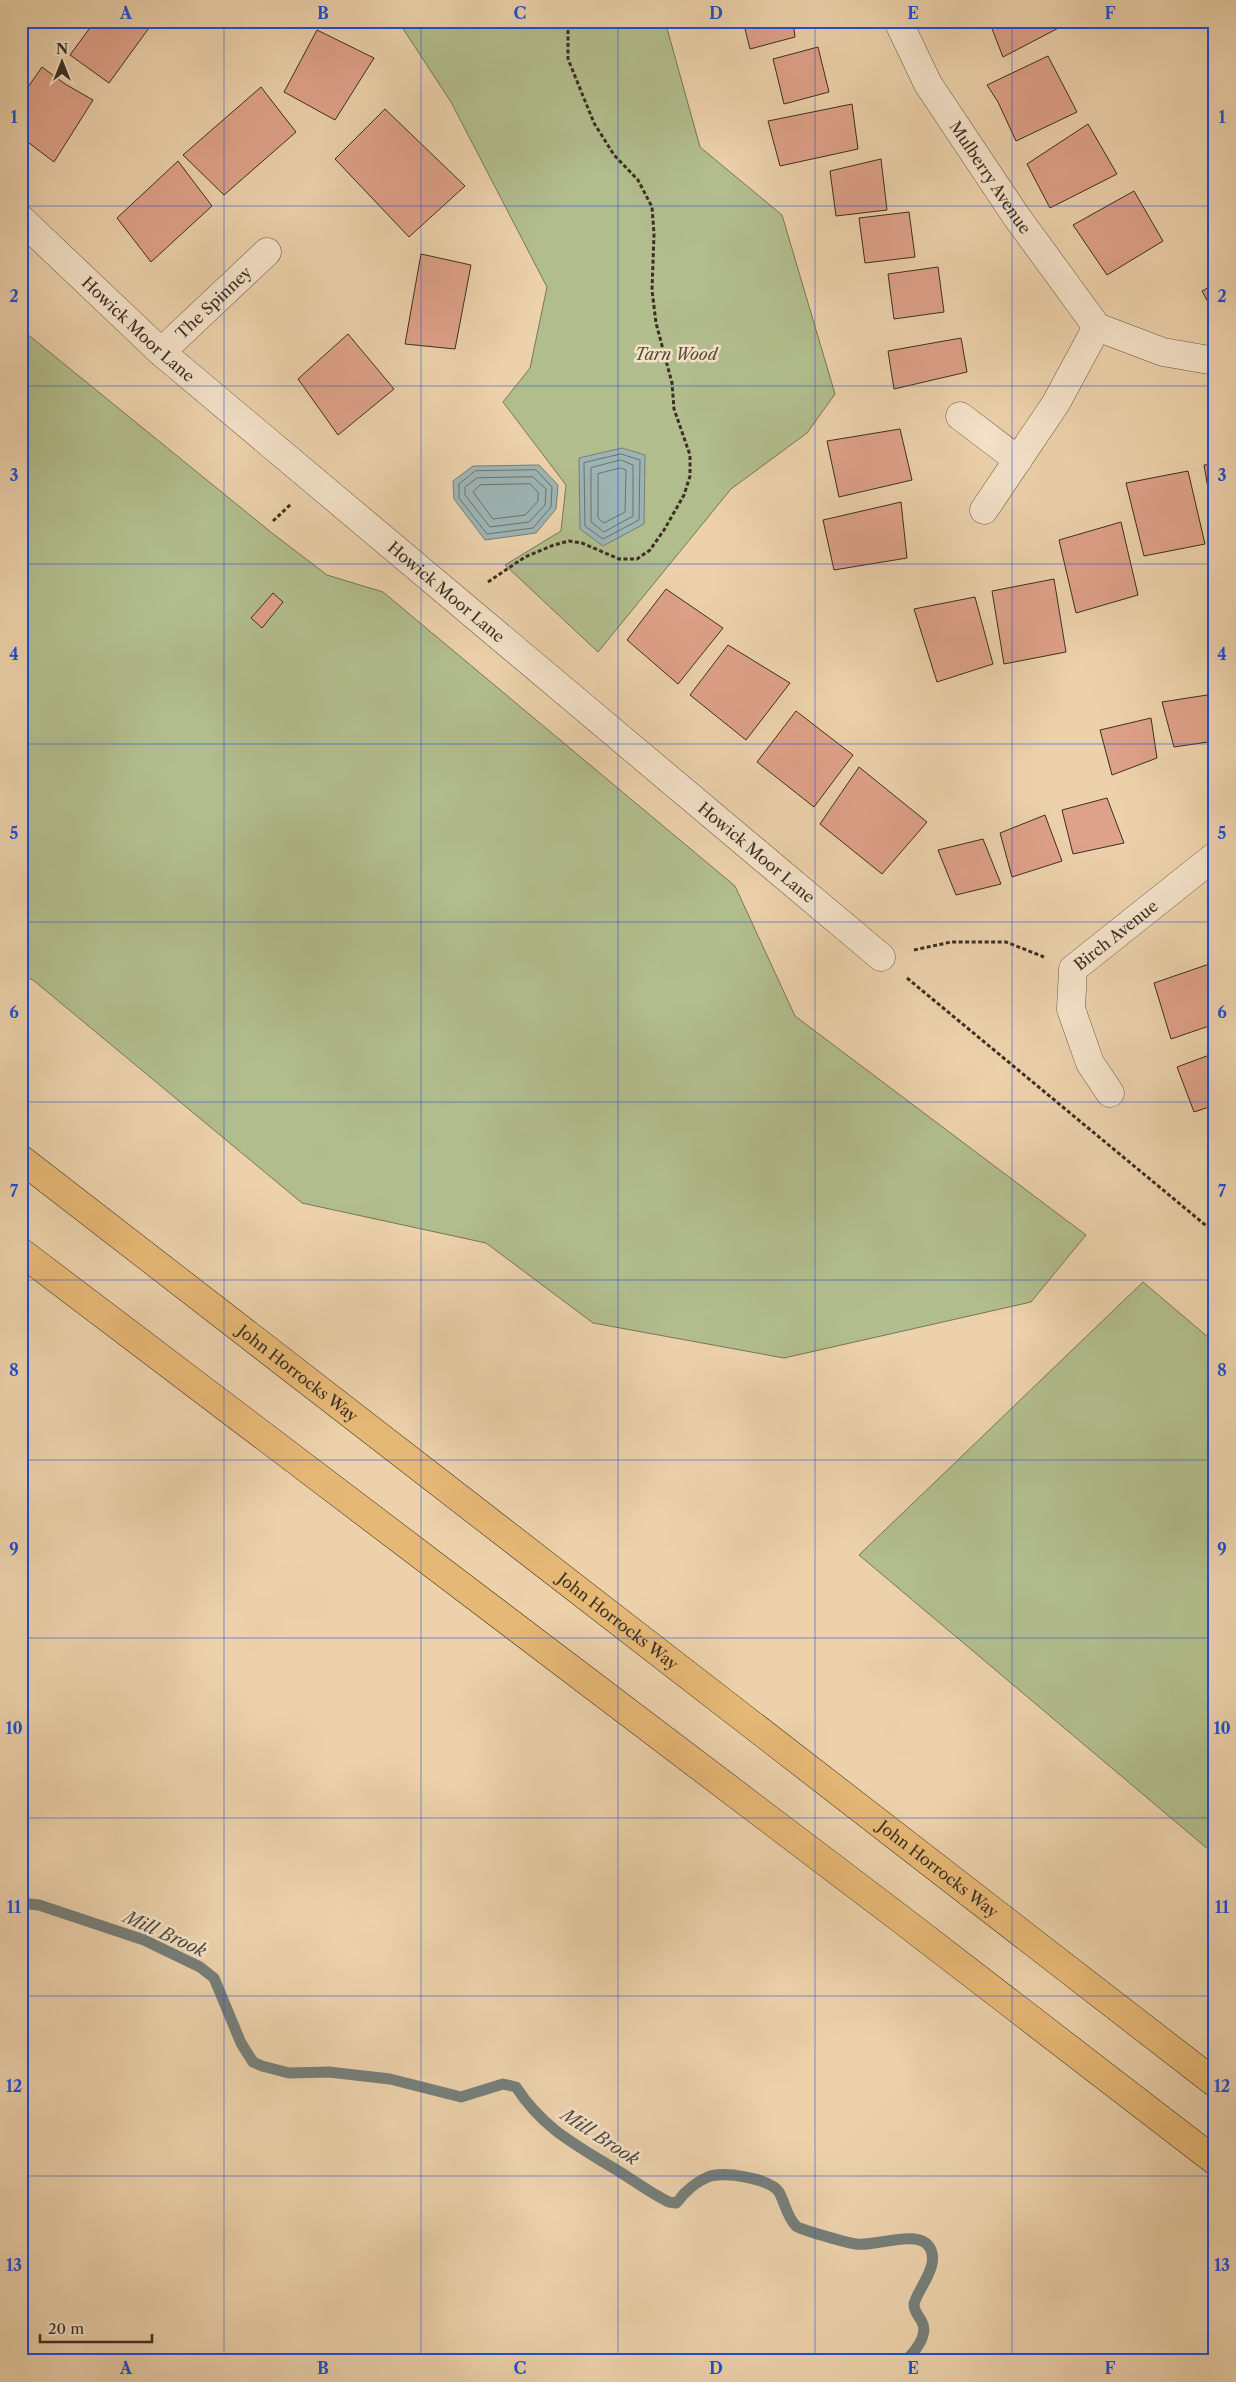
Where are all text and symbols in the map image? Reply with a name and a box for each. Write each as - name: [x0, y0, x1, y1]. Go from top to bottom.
- text: A: [119, 3, 133, 23]
- text: B: [317, 3, 329, 23]
- text: C: [514, 3, 526, 23]
- text: D: [709, 3, 723, 23]
- text: E: [907, 3, 919, 23]
- text: F: [1105, 3, 1116, 23]
- north arrow: [38, 38, 88, 88]
- text: N: [56, 40, 68, 58]
- text: 1: [10, 107, 18, 127]
- text: 1: [1218, 107, 1226, 127]
- street label: Mulberry Avenue: [945, 117, 1036, 238]
- street label: The Spinney: [171, 261, 256, 343]
- street label: Howick Moor Lane: [78, 272, 199, 386]
- text: 2: [9, 286, 19, 306]
- text: 2: [1217, 286, 1227, 306]
- park label: Tarn Wood: [635, 344, 719, 364]
- text: 3: [9, 465, 19, 485]
- text: 3: [1217, 465, 1227, 485]
- street label: Howick Moor Lane: [384, 537, 509, 647]
- text: 4: [9, 644, 19, 664]
- text: 4: [1217, 644, 1227, 664]
- street label: Howick Moor Lane: [694, 798, 819, 907]
- text: 5: [10, 823, 19, 843]
- text: 5: [1218, 823, 1227, 843]
- street label: Birch Avenue: [1070, 896, 1162, 974]
- text: 6: [9, 1002, 19, 1022]
- text: 6: [1217, 1002, 1227, 1022]
- text: 7: [10, 1181, 19, 1201]
- text: 7: [1218, 1181, 1227, 1201]
- street label: John Horrocks Way: [231, 1318, 363, 1427]
- text: 8: [9, 1360, 19, 1380]
- text: 8: [1217, 1360, 1227, 1380]
- text: 9: [9, 1539, 19, 1559]
- text: 9: [1217, 1539, 1227, 1559]
- street label: John Horrocks Way: [551, 1566, 683, 1675]
- text: 10: [5, 1718, 23, 1738]
- text: 10: [1213, 1718, 1231, 1738]
- street label: John Horrocks Way: [872, 1814, 1004, 1923]
- text: 11: [7, 1897, 22, 1917]
- text: 11: [1215, 1897, 1230, 1917]
- water label: Mill Brook: [118, 1905, 210, 1962]
- text: 12: [6, 2076, 22, 2096]
- text: 12: [1214, 2076, 1230, 2096]
- water label: Mill Brook: [555, 2103, 644, 2171]
- text: 13: [6, 2255, 22, 2275]
- text: 13: [1214, 2255, 1230, 2275]
- scale bar: [40, 2312, 152, 2344]
- text: 20 m: [48, 2319, 84, 2338]
- text: A: [119, 2358, 133, 2378]
- text: B: [317, 2358, 329, 2378]
- text: C: [514, 2358, 526, 2378]
- text: D: [709, 2358, 723, 2378]
- text: E: [907, 2358, 919, 2378]
- text: F: [1105, 2358, 1116, 2378]

